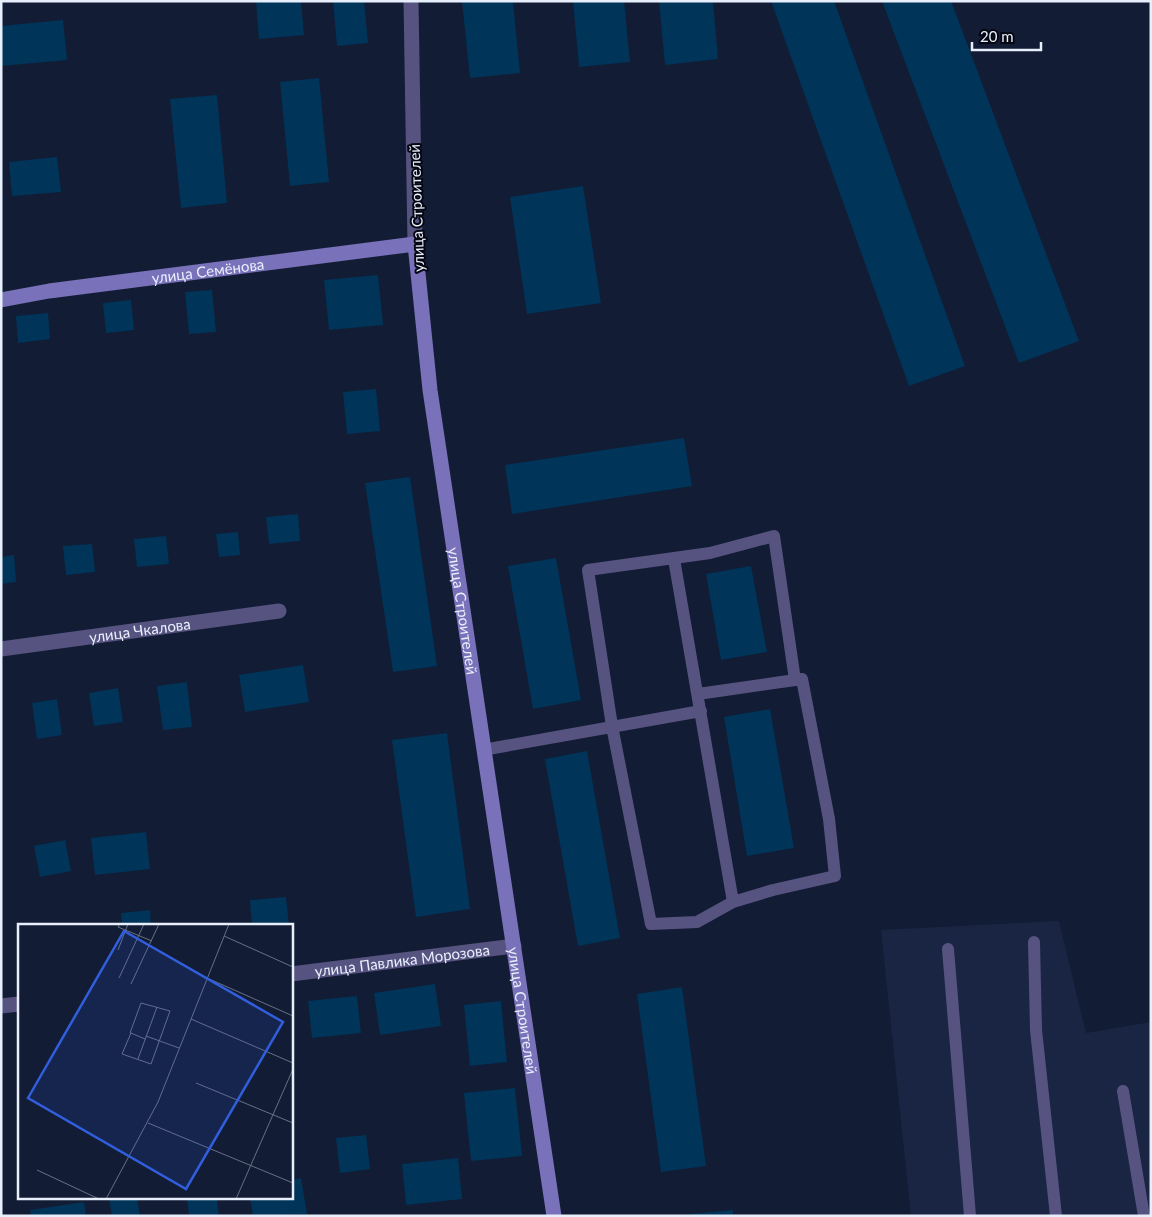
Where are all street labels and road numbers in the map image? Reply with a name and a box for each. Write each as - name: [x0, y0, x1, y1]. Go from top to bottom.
- street label: улица Строителей: [405, 144, 427, 272]
- street label: улица Семёнова: [151, 254, 265, 287]
- street label: улица Строителей: [445, 546, 482, 676]
- street label: улица Чкалова: [88, 614, 192, 646]
- street label: улица Павлика Морозова: [314, 940, 491, 980]
- street label: улица Строителей: [505, 946, 542, 1075]

